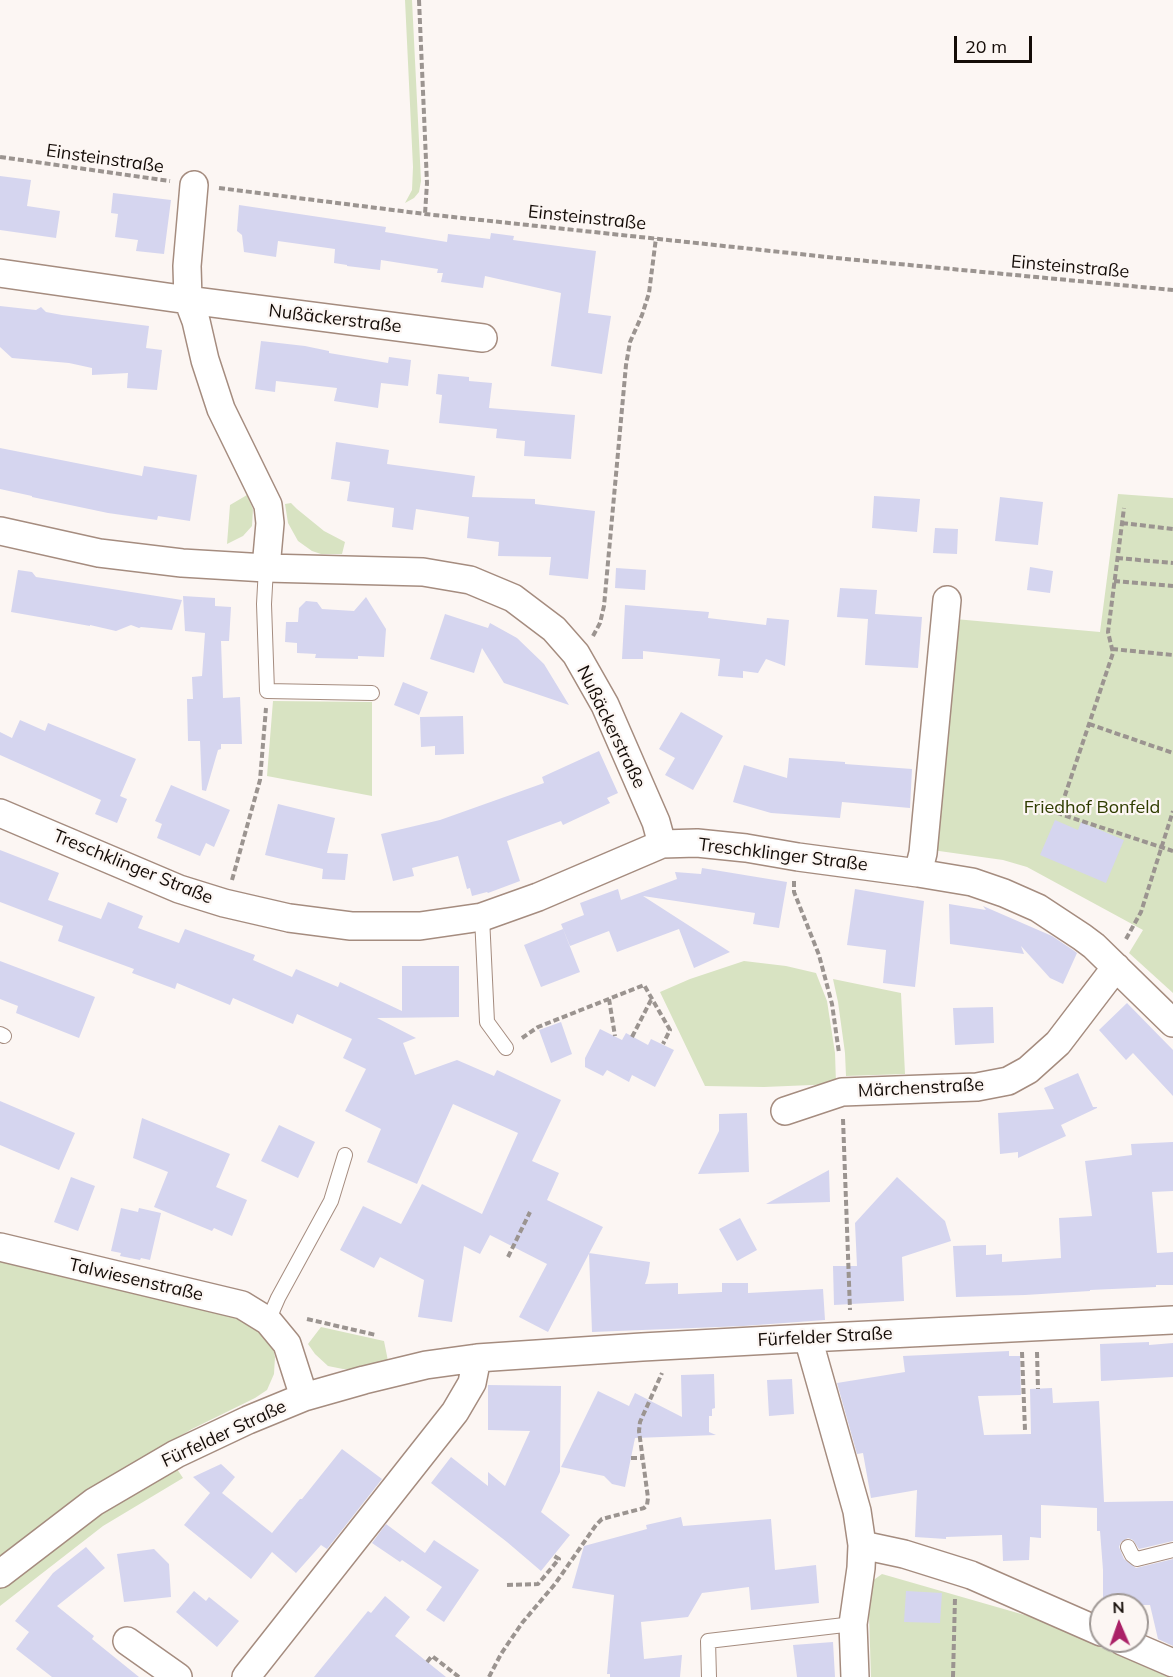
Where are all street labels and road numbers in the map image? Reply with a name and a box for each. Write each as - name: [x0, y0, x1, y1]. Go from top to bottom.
- street label: Einsteinstraße: [45, 140, 165, 178]
- street label: Einsteinstraße: [527, 201, 647, 235]
- street label: Einsteinstraße: [1010, 251, 1130, 283]
- street label: Nußäckerstraße: [267, 300, 403, 338]
- street label: Nußäckerstraße: [572, 662, 650, 792]
- street label: Treschklinger Straße: [50, 825, 216, 909]
- street label: Treschklinger Straße: [697, 834, 869, 876]
- street label: Märchenstraße: [857, 1074, 985, 1102]
- street label: Talwiesenstraße: [67, 1254, 205, 1306]
- street label: Fürfelder Straße: [757, 1323, 893, 1351]
- street label: Fürfelder Straße: [158, 1396, 290, 1472]

